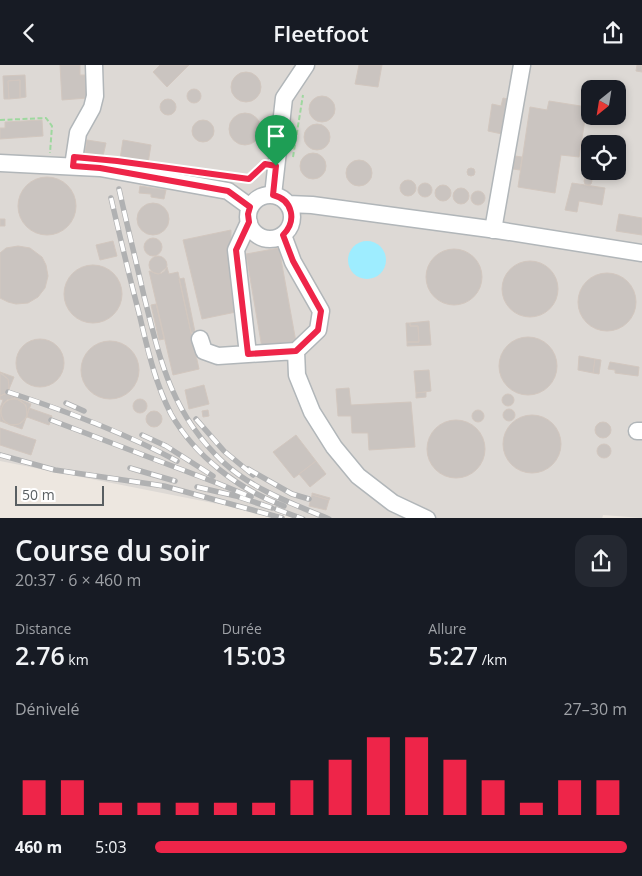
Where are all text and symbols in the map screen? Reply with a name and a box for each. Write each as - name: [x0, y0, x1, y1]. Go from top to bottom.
- text: Fleetfoot: [273, 18, 369, 48]
- icon: back: [15, 19, 43, 47]
- icon: share: [599, 19, 627, 47]
- north arrow: [581, 80, 626, 125]
- map controls: [581, 80, 626, 180]
- pin: [255, 115, 297, 166]
- icon: arrive: [262, 122, 290, 150]
- button: locate: [581, 135, 626, 180]
- scale bar: [15, 483, 104, 507]
- text: 50 m: [22, 485, 55, 504]
- text: Course du soir: [15, 531, 210, 569]
- button: share: [575, 535, 627, 587]
- text: 20:37 · 6 × 460 m: [15, 569, 141, 591]
- text: Distance: [15, 619, 71, 638]
- text: Durée: [222, 619, 262, 638]
- text: Allure: [428, 619, 466, 638]
- text: 2.76: [15, 638, 65, 672]
- text: 15:03: [222, 638, 286, 672]
- text: 5:27: [428, 638, 478, 672]
- text: km: [65, 650, 89, 669]
- text: /km: [478, 650, 507, 669]
- text: Dénivelé: [15, 698, 79, 720]
- text: 27–30 m: [563, 698, 627, 720]
- text: 460 m: [15, 836, 62, 858]
- text: 5:03: [95, 836, 127, 858]

